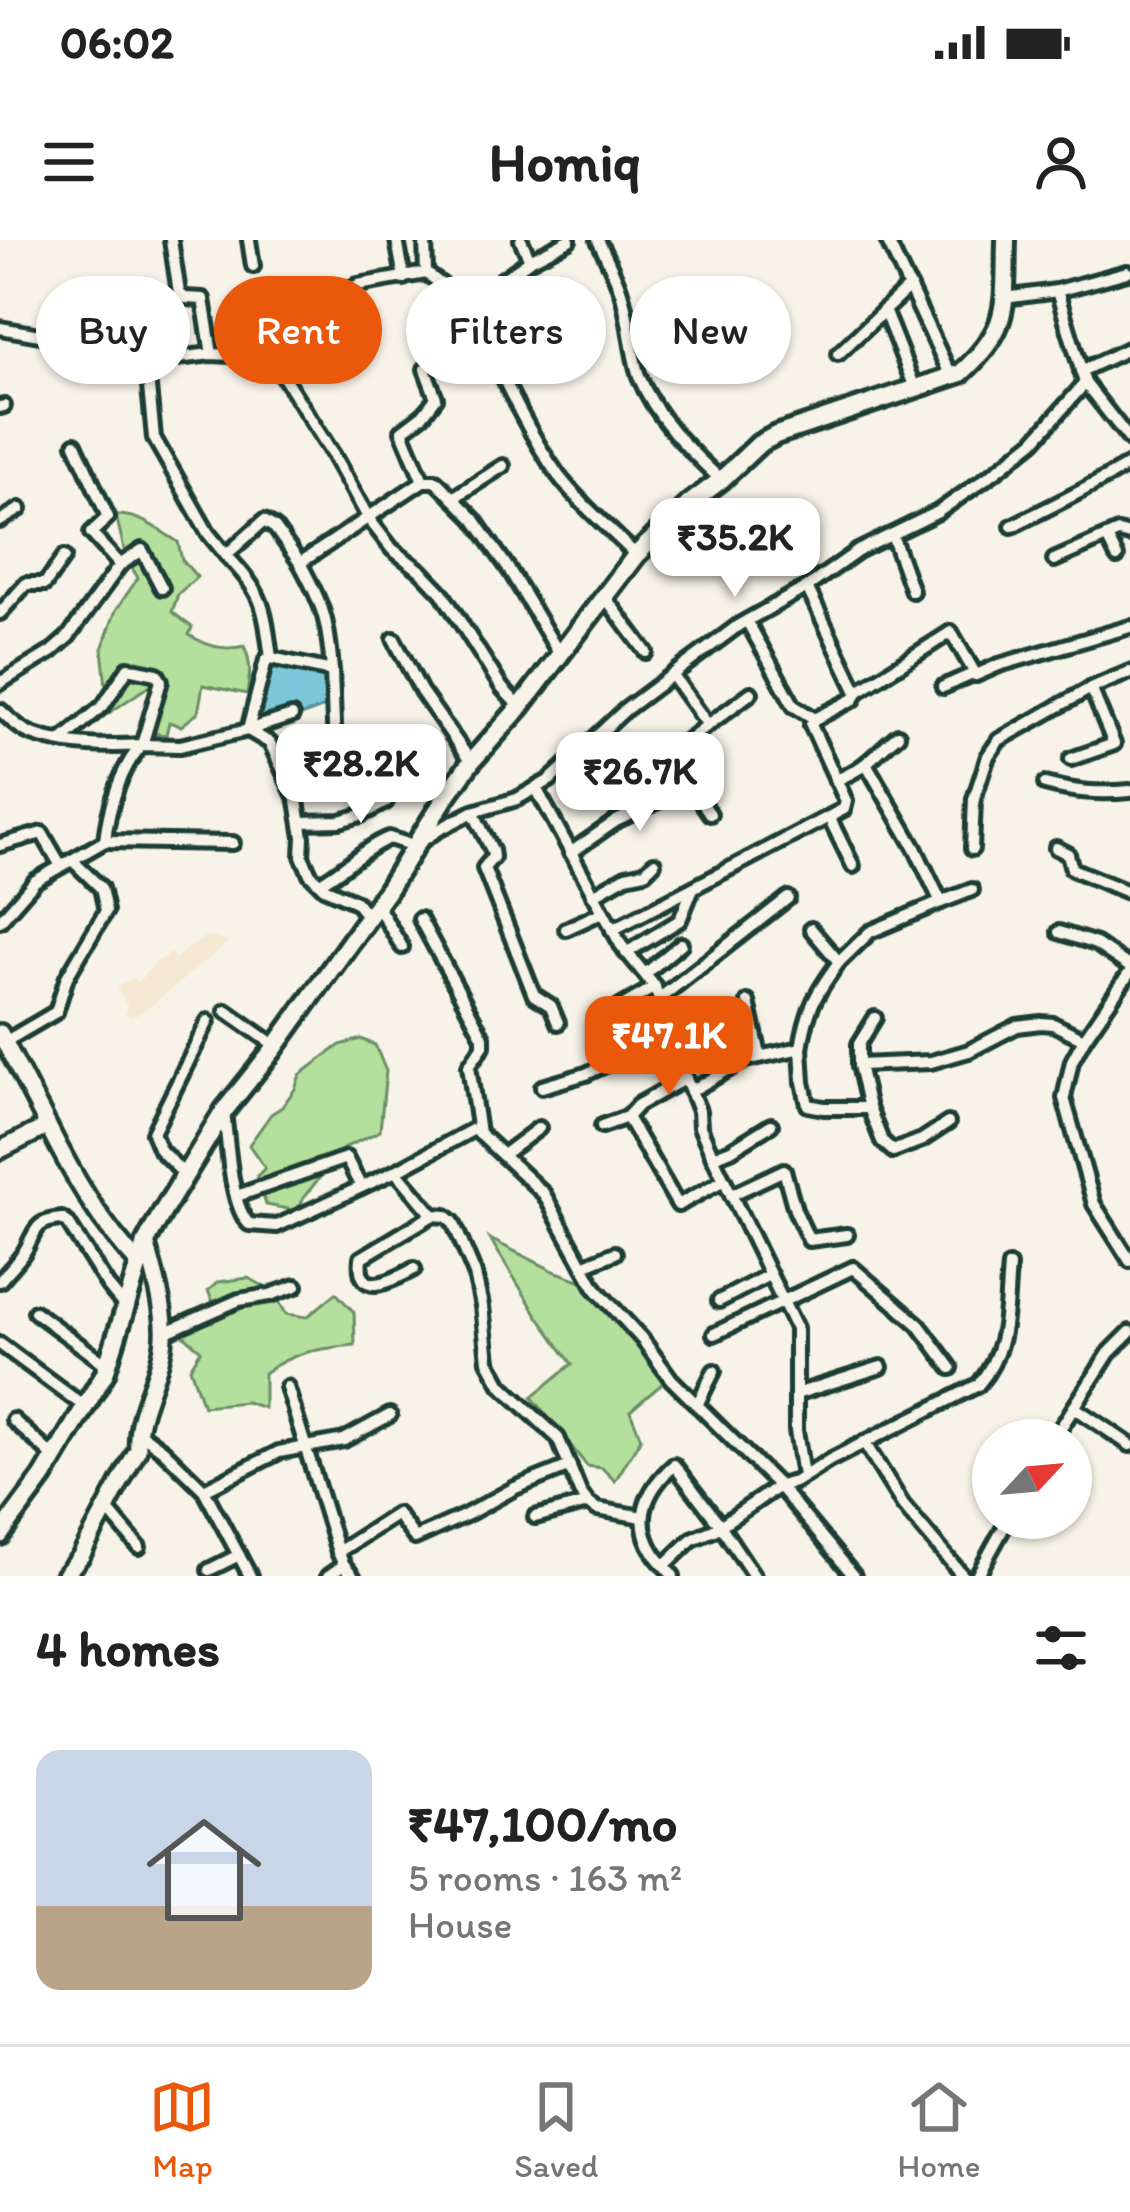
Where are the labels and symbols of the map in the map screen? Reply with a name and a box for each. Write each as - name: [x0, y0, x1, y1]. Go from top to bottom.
- pin: ₹35.2K: [637, 498, 833, 600]
- pin: ₹28.2K: [263, 724, 459, 826]
- pin: ₹26.7K: [542, 732, 738, 834]
- pin: ₹47.1K: [571, 996, 767, 1098]
- north arrow: [972, 1419, 1092, 1539]

